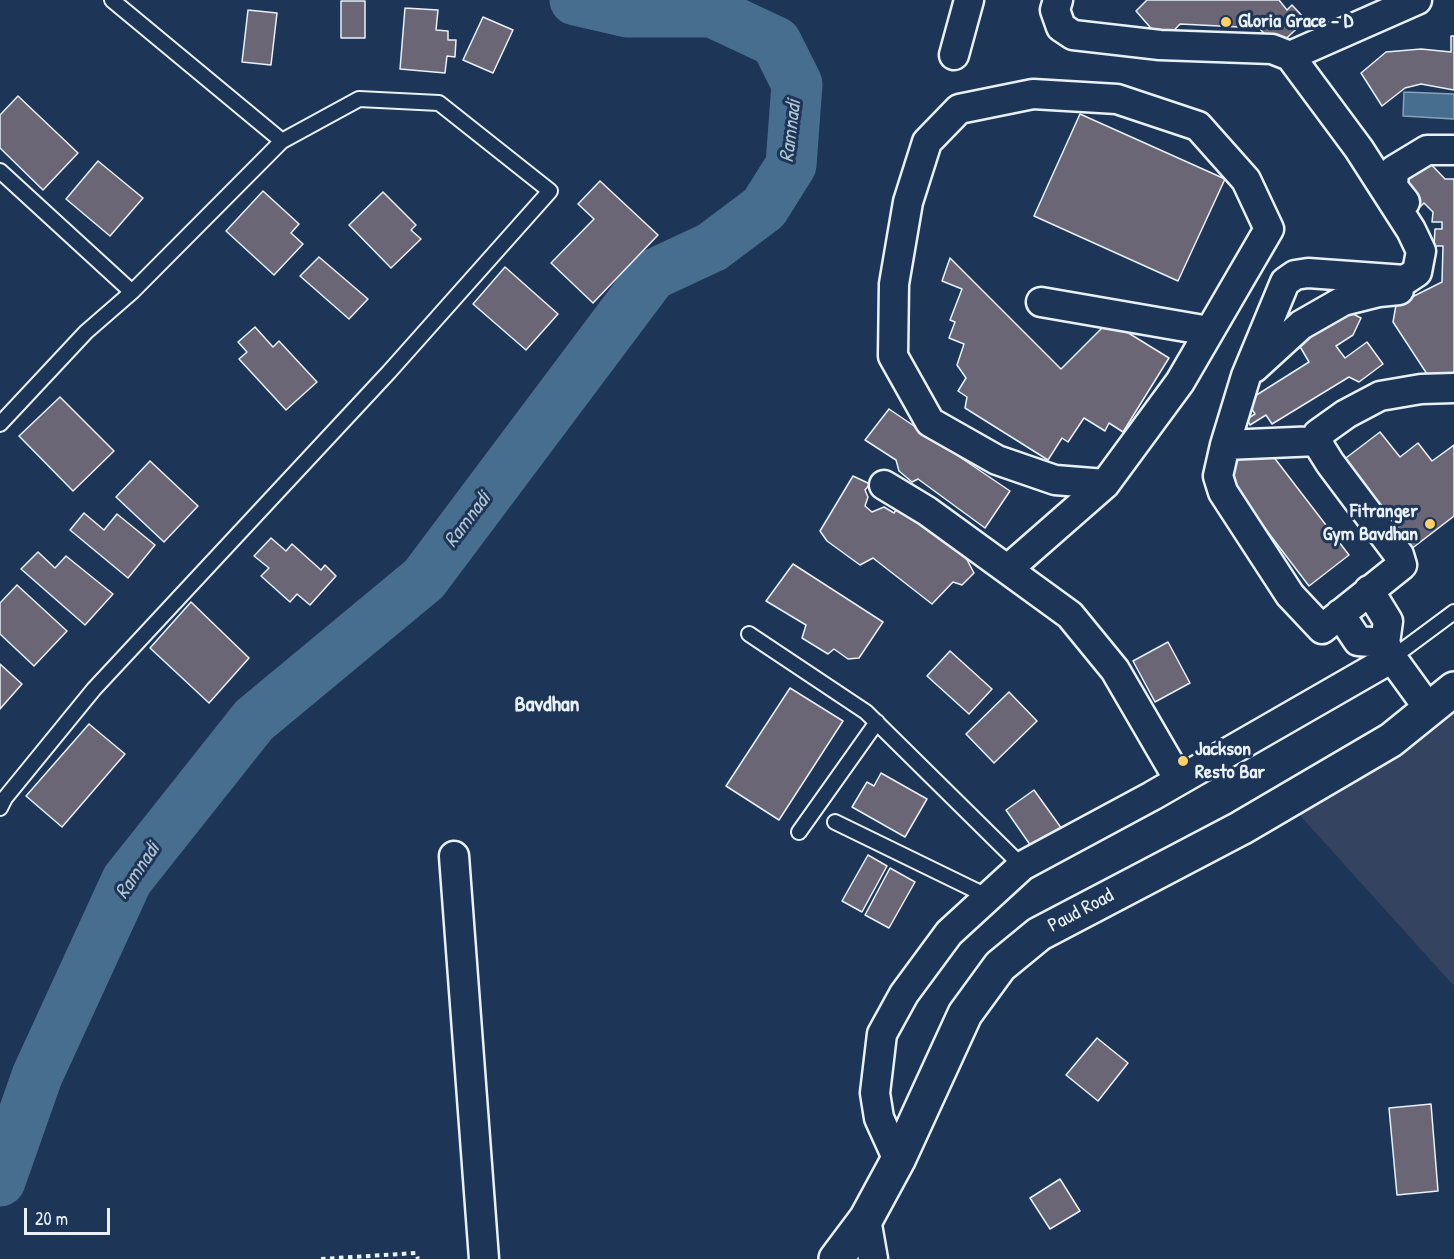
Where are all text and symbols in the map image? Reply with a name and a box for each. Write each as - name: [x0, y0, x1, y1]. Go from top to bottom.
- place label: Gloria Grace - D: [1238, 10, 1353, 34]
- marker: Gloria Grace - D: [1219, 15, 1233, 29]
- water label: Ramnadi: [775, 98, 807, 164]
- water label: Ramnadi: [439, 487, 497, 553]
- place label: Fitranger Gym Bavdhan: [1323, 500, 1418, 547]
- marker: Fitranger Gym Bavdhan: [1423, 517, 1437, 531]
- district label: Bavdhan: [515, 692, 579, 718]
- place label: Jackson Resto Bar: [1195, 738, 1265, 785]
- marker: Jackson Resto Bar: [1176, 754, 1190, 768]
- water label: Ramnadi: [110, 838, 166, 904]
- street label: Paud Road: [1044, 884, 1118, 938]
- scale bar: [27, 1196, 112, 1234]
- text: 20 m: [35, 1206, 68, 1231]

